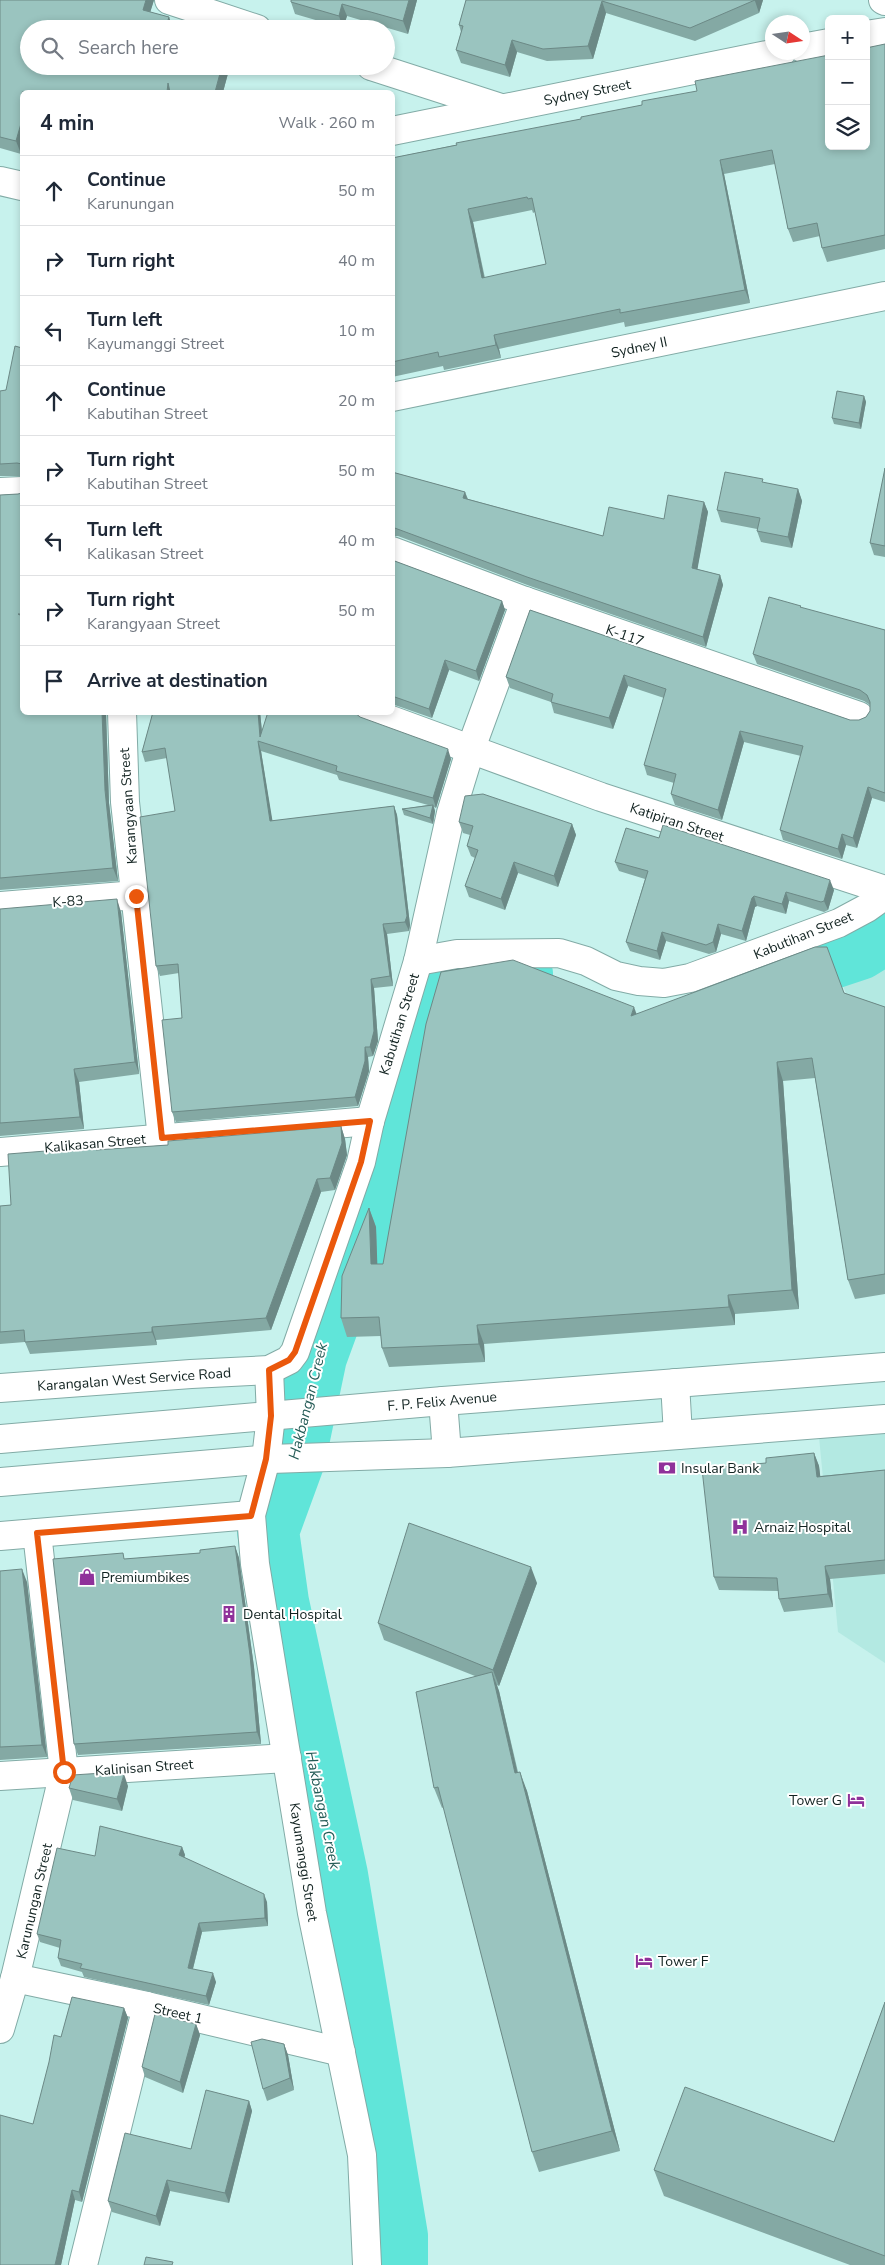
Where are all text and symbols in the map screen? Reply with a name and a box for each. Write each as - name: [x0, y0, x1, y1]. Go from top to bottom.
- north arrow: [765, 15, 810, 60]
- map controls: [825, 15, 870, 150]
- button: +: [825, 15, 870, 60]
- search box: [20, 20, 395, 75]
- icon: search: [38, 34, 66, 62]
- text: Search here: [78, 35, 179, 61]
- button: −: [825, 60, 870, 105]
- street label: Sydney Street: [542, 75, 632, 110]
- button: layers: [825, 105, 870, 150]
- text: 4 min: [40, 109, 94, 137]
- text: Walk · 260 m: [279, 112, 375, 134]
- text: Continue: [87, 167, 166, 193]
- icon: ahead: [40, 177, 68, 205]
- text: 50 m: [338, 180, 375, 202]
- text: Karunungan: [87, 193, 174, 215]
- icon: right: [40, 247, 68, 275]
- text: Turn right: [87, 248, 174, 274]
- text: 40 m: [338, 250, 375, 272]
- text: Turn left: [87, 307, 162, 333]
- icon: left: [40, 317, 68, 345]
- text: 10 m: [338, 320, 375, 342]
- street label: Sydney II: [609, 332, 669, 363]
- text: Kayumanggi Street: [87, 333, 224, 355]
- text: Continue: [87, 377, 166, 403]
- icon: ahead: [40, 387, 68, 415]
- text: 20 m: [338, 390, 375, 412]
- text: Kabutihan Street: [87, 403, 208, 425]
- text: Turn right: [87, 447, 174, 473]
- icon: right: [40, 457, 68, 485]
- text: 50 m: [338, 460, 375, 482]
- text: Kabutihan Street: [87, 473, 208, 495]
- text: Turn left: [87, 517, 162, 543]
- icon: left: [40, 527, 68, 555]
- text: 40 m: [338, 530, 375, 552]
- text: Kalikasan Street: [87, 543, 203, 565]
- text: Turn right: [87, 587, 174, 613]
- icon: right: [40, 597, 68, 625]
- text: 50 m: [338, 600, 375, 622]
- text: Karangyaan Street: [87, 613, 220, 635]
- street label: K-117: [603, 620, 647, 651]
- icon: arrive: [40, 667, 68, 695]
- text: Arrive at destination: [87, 668, 268, 694]
- street label: Karangyaan Street: [115, 747, 142, 865]
- street label: Katipiran Street: [627, 798, 726, 847]
- route end: [125, 885, 148, 908]
- street label: K-83: [52, 891, 84, 912]
- street label: Kabutihan Street: [751, 907, 856, 964]
- street label: Kabutihan Street: [375, 971, 424, 1077]
- street label: Kalikasan Street: [43, 1130, 147, 1157]
- water label: Hakbangan Creek: [284, 1340, 332, 1462]
- street label: Karangalan West Service Road: [36, 1363, 232, 1396]
- street label: F. P. Felix Avenue: [386, 1387, 498, 1416]
- bank icon: Insular Bank: [657, 1458, 677, 1478]
- place label: Insular Bank: [681, 1459, 760, 1478]
- hospital icon: Arnaiz Hospital: [730, 1517, 750, 1537]
- place label: Arnaiz Hospital: [754, 1518, 852, 1537]
- shop icon: Premiumbikes: [77, 1567, 97, 1587]
- place label: Premiumbikes: [101, 1568, 190, 1587]
- building icon: Dental Hospital: [219, 1604, 239, 1624]
- place label: Dental Hospital: [243, 1605, 343, 1624]
- water label: Hakbangan Creek: [301, 1749, 345, 1871]
- street label: Kalinisan Street: [94, 1755, 194, 1780]
- route start: [53, 1761, 76, 1784]
- hotel icon: Tower G: [846, 1790, 866, 1810]
- place label: Tower G: [789, 1791, 842, 1810]
- street label: Kayumanggi Street: [285, 1801, 322, 1923]
- street label: Karunungan Street: [12, 1841, 57, 1961]
- hotel icon: Tower F: [634, 1951, 654, 1971]
- place label: Tower F: [658, 1952, 709, 1971]
- street label: Street 1: [151, 1999, 204, 2028]

